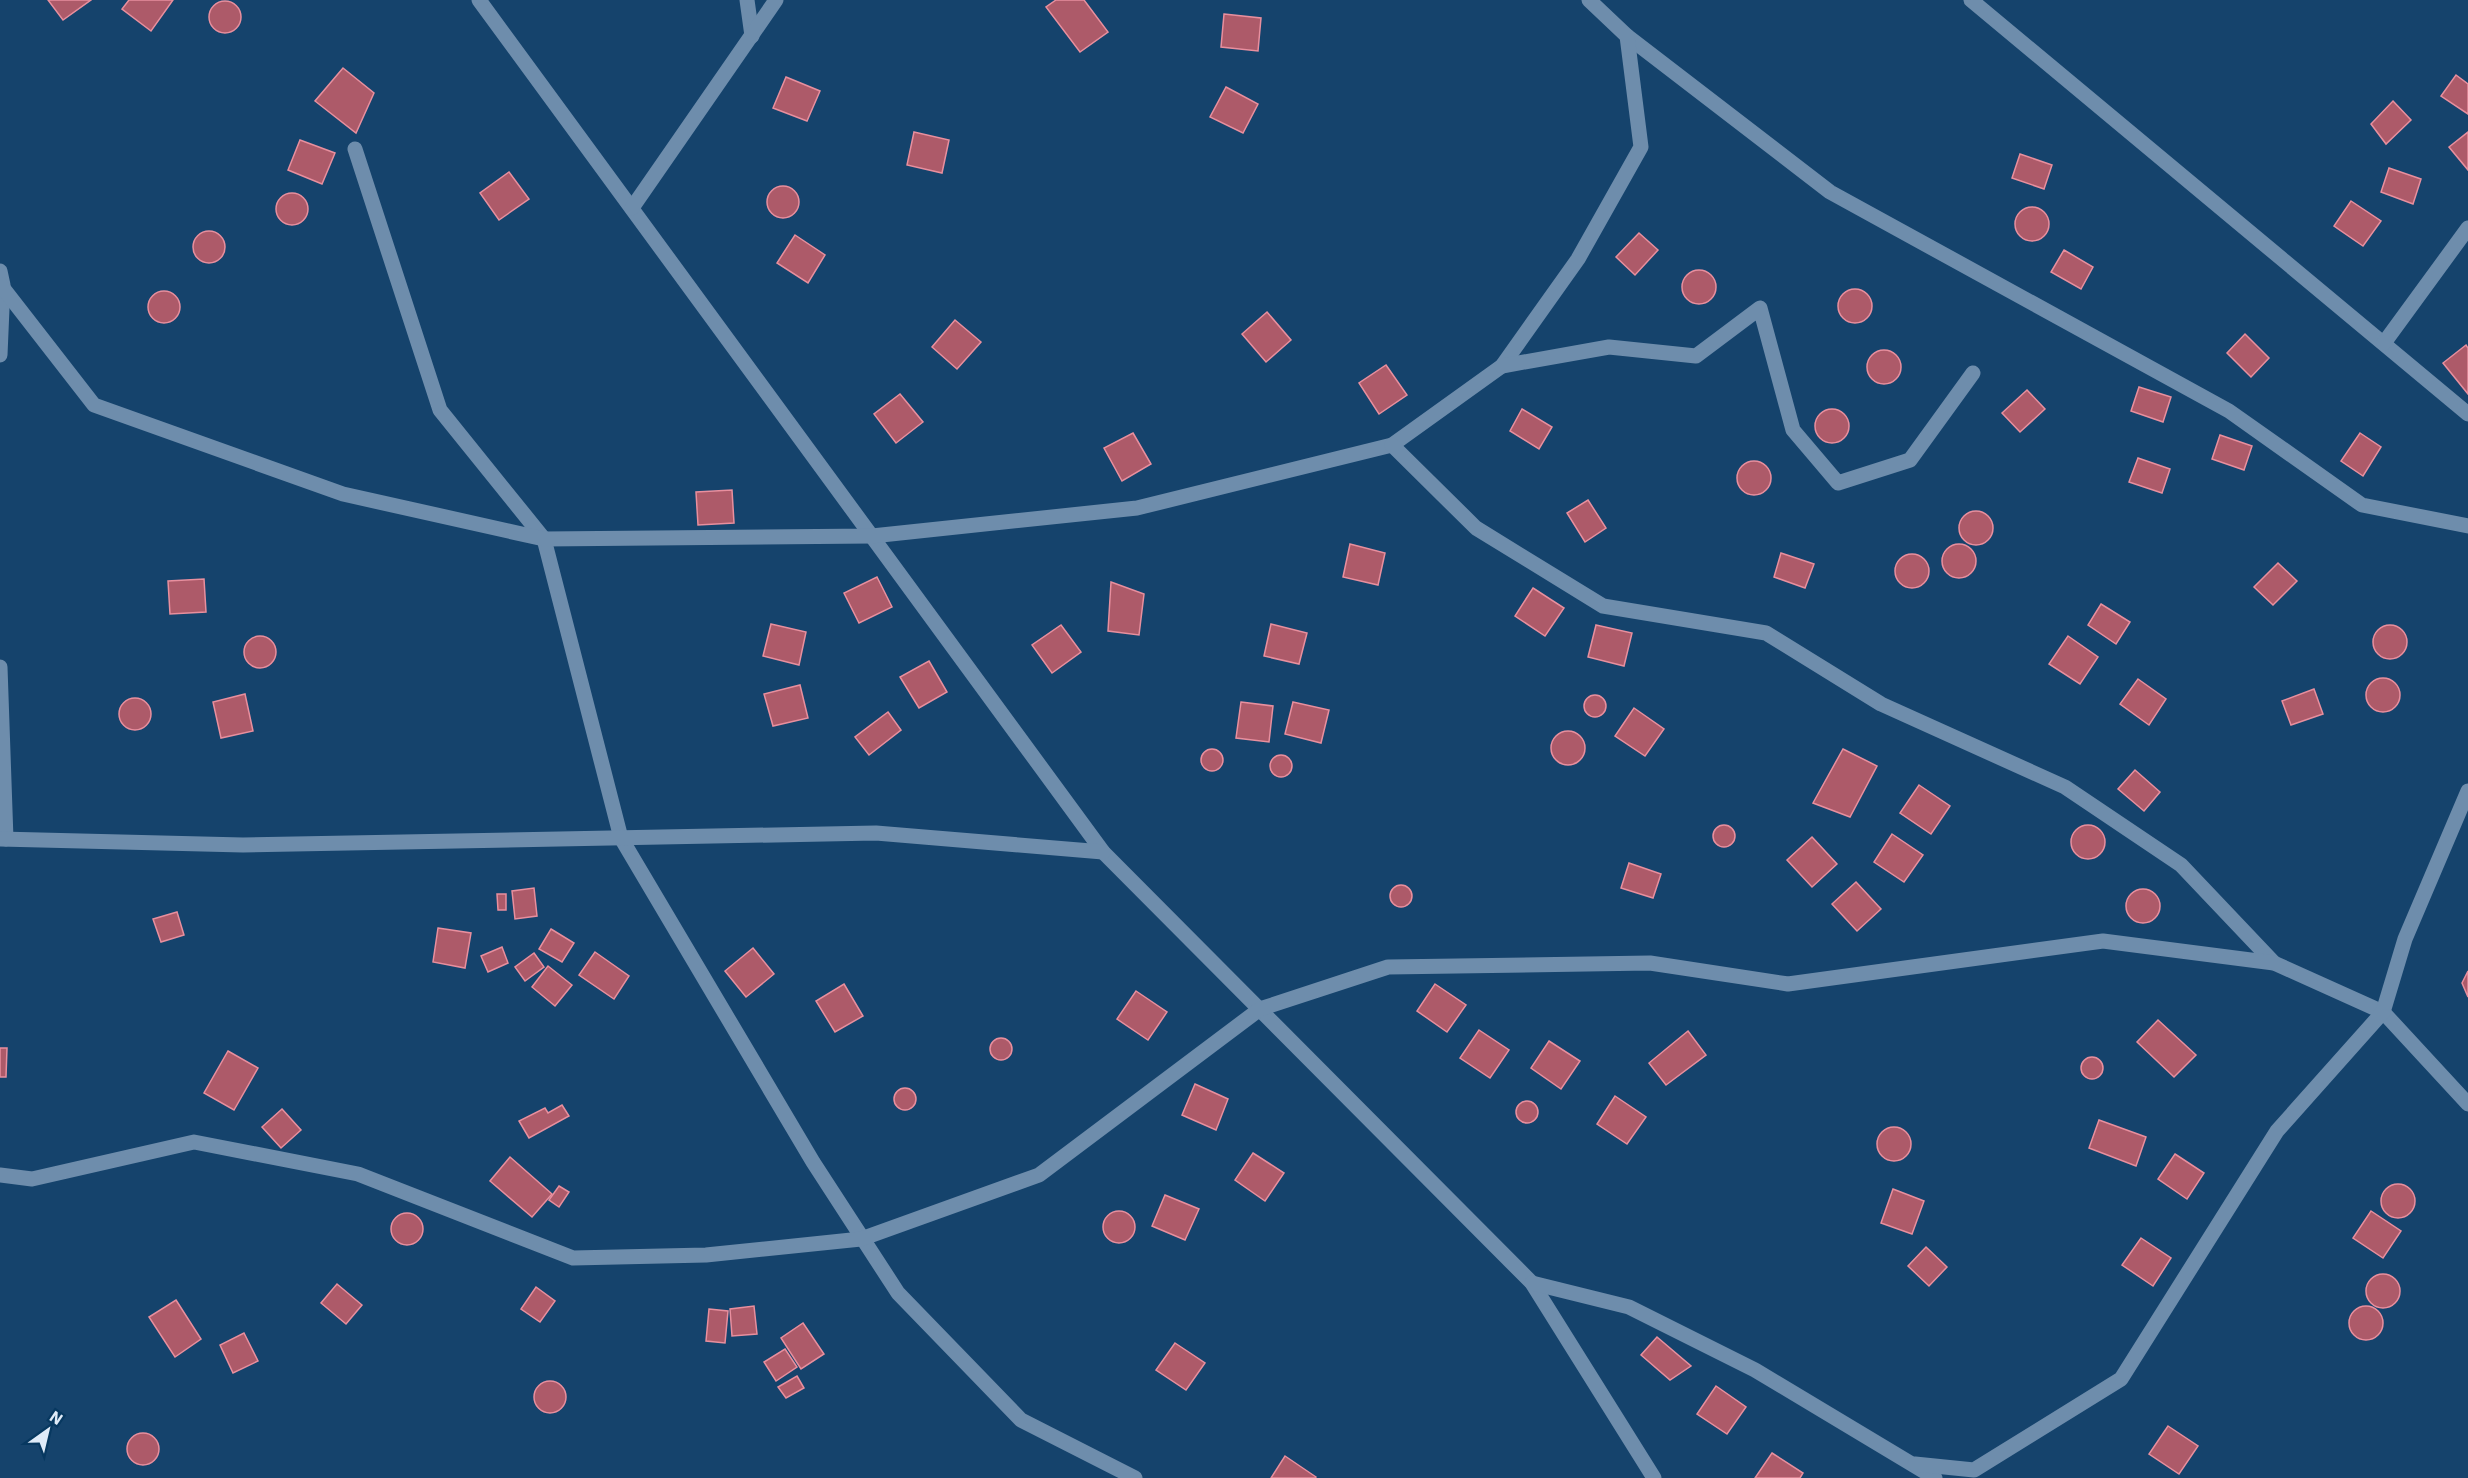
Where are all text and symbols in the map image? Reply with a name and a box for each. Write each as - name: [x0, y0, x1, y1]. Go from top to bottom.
- north arrow: [18, 1400, 78, 1460]
- text: N: [46, 1406, 67, 1429]

